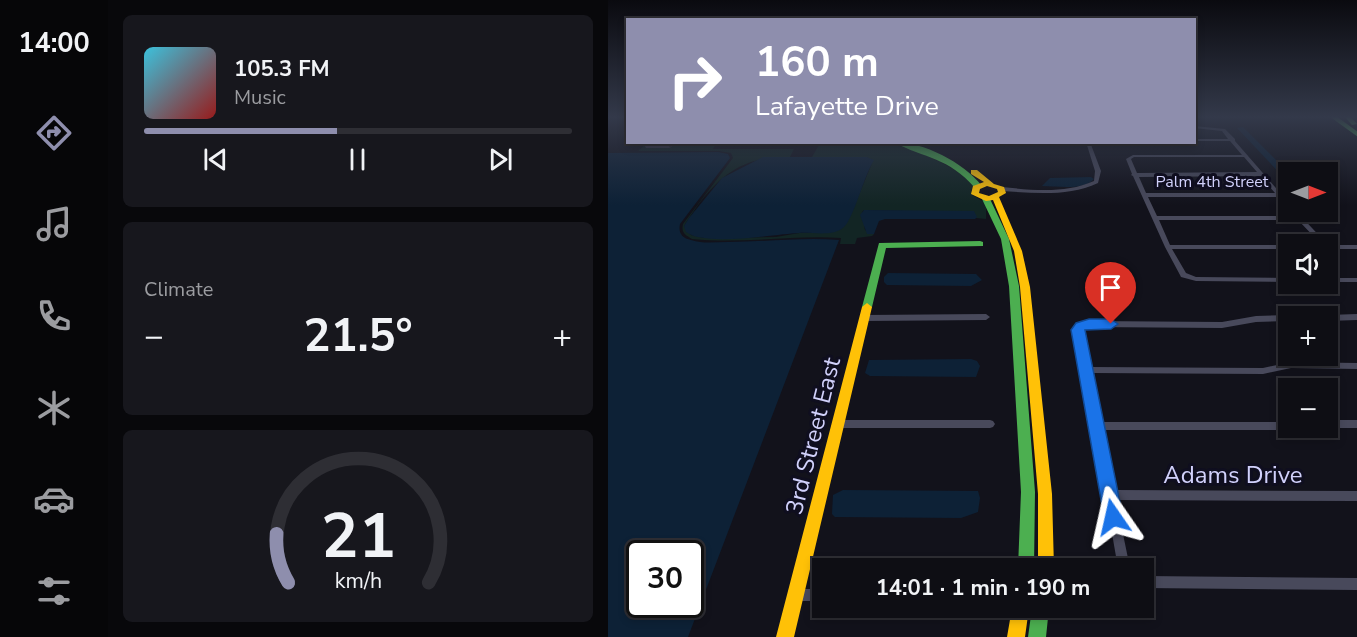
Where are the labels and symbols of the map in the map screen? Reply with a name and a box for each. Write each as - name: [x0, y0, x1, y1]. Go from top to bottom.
- north arrow: [1278, 162, 1338, 222]
- street label: Palm 4th Street: [1156, 171, 1269, 193]
- pin: [1085, 262, 1136, 324]
- street label: 3rd Street East: [778, 353, 848, 518]
- street label: Adams Drive: [1163, 459, 1303, 491]
- position arrow: [1081, 485, 1145, 549]
- speed limit sign: 30: [626, 540, 704, 618]

